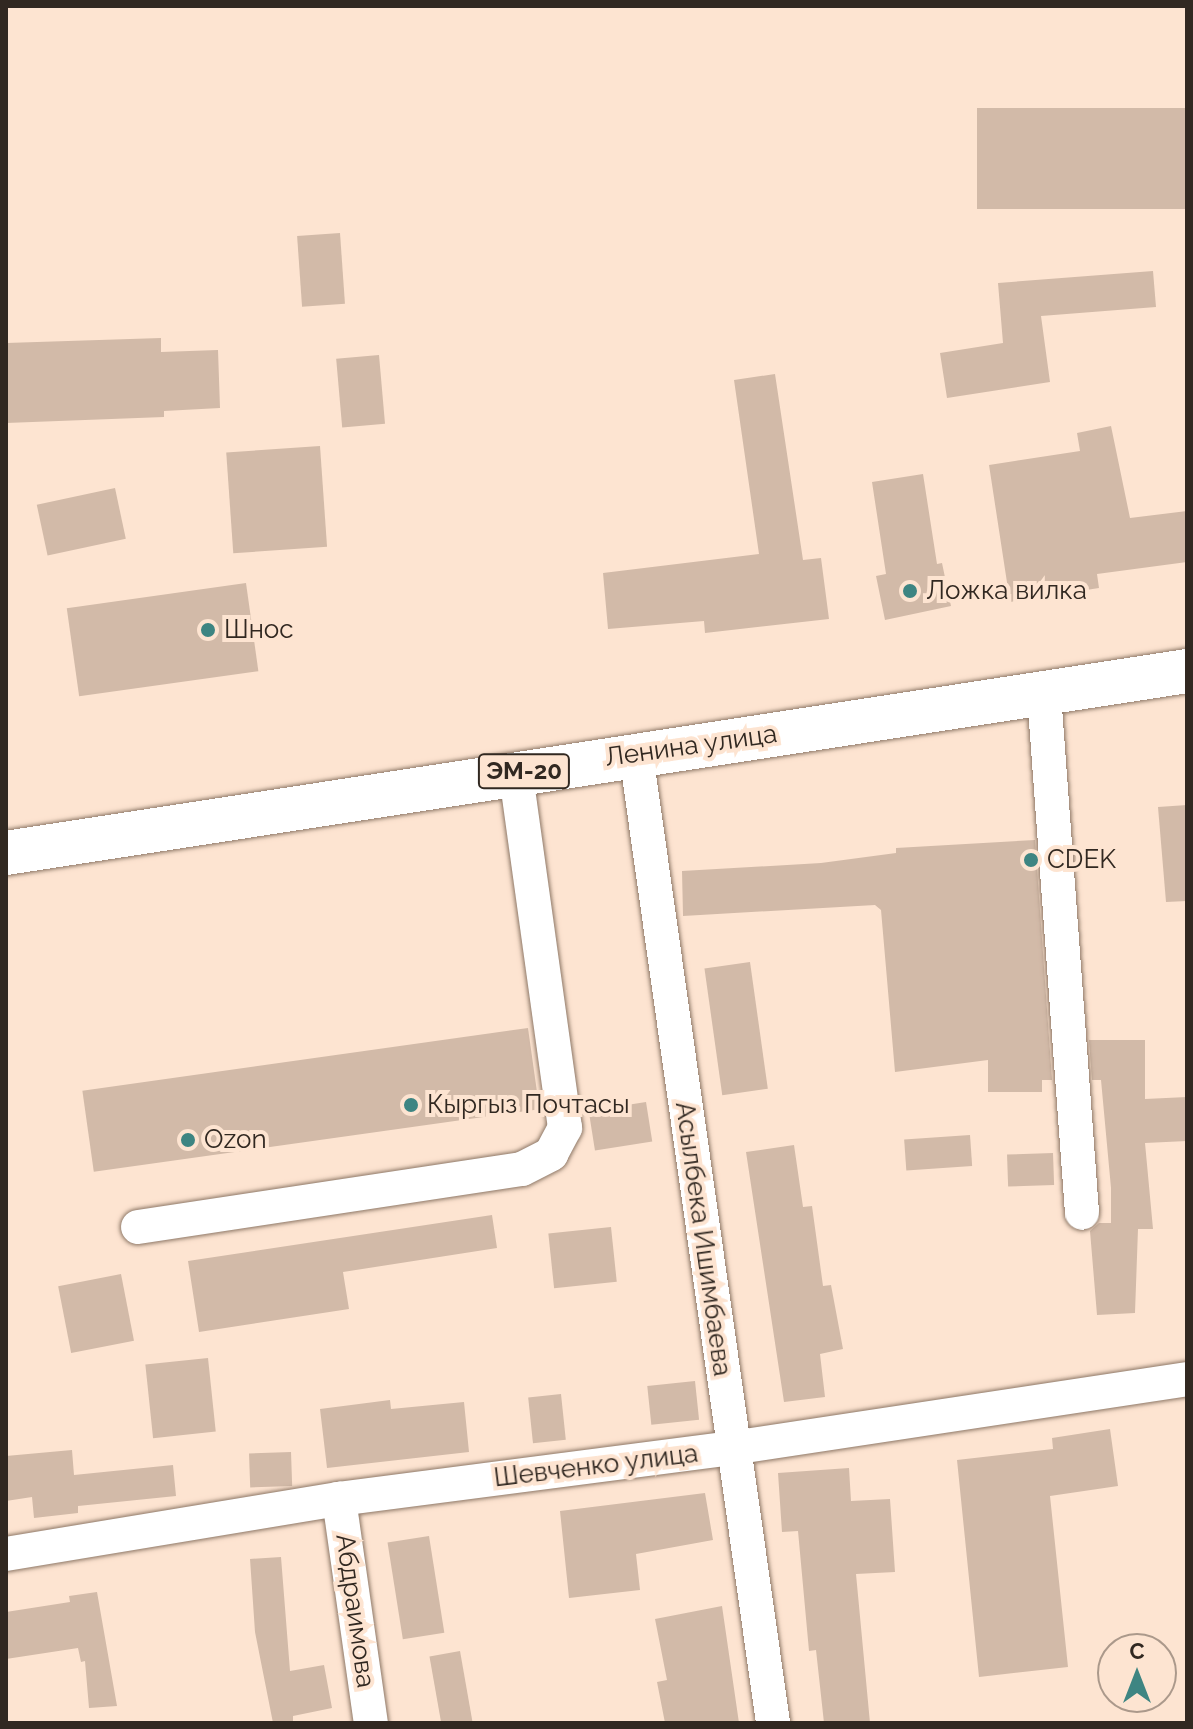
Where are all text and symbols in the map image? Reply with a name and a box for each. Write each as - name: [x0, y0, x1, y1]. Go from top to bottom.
- place label: Ложка вилка: [926, 575, 1087, 607]
- marker: Ложка вилка: [901, 582, 919, 600]
- place label: Шнос: [224, 614, 294, 646]
- marker: Шнос: [199, 621, 217, 639]
- street label: Ленина улица: [603, 718, 779, 774]
- road number: ЭМ-20: [476, 751, 572, 791]
- place label: CDEK: [1047, 844, 1116, 876]
- marker: CDEK: [1022, 851, 1040, 869]
- place label: Кыргыз Почтасы: [427, 1089, 630, 1121]
- marker: Кыргыз Почтасы: [402, 1096, 420, 1114]
- street label: Асылбека Ишимбаева: [668, 1100, 738, 1378]
- place label: Ozon: [204, 1124, 267, 1156]
- marker: Ozon: [179, 1131, 197, 1149]
- street label: Шевченко улица: [492, 1438, 700, 1494]
- street label: Абдраимова: [329, 1532, 381, 1690]
- north arrow: [1097, 1633, 1177, 1713]
- text: С: [1129, 1638, 1145, 1664]

